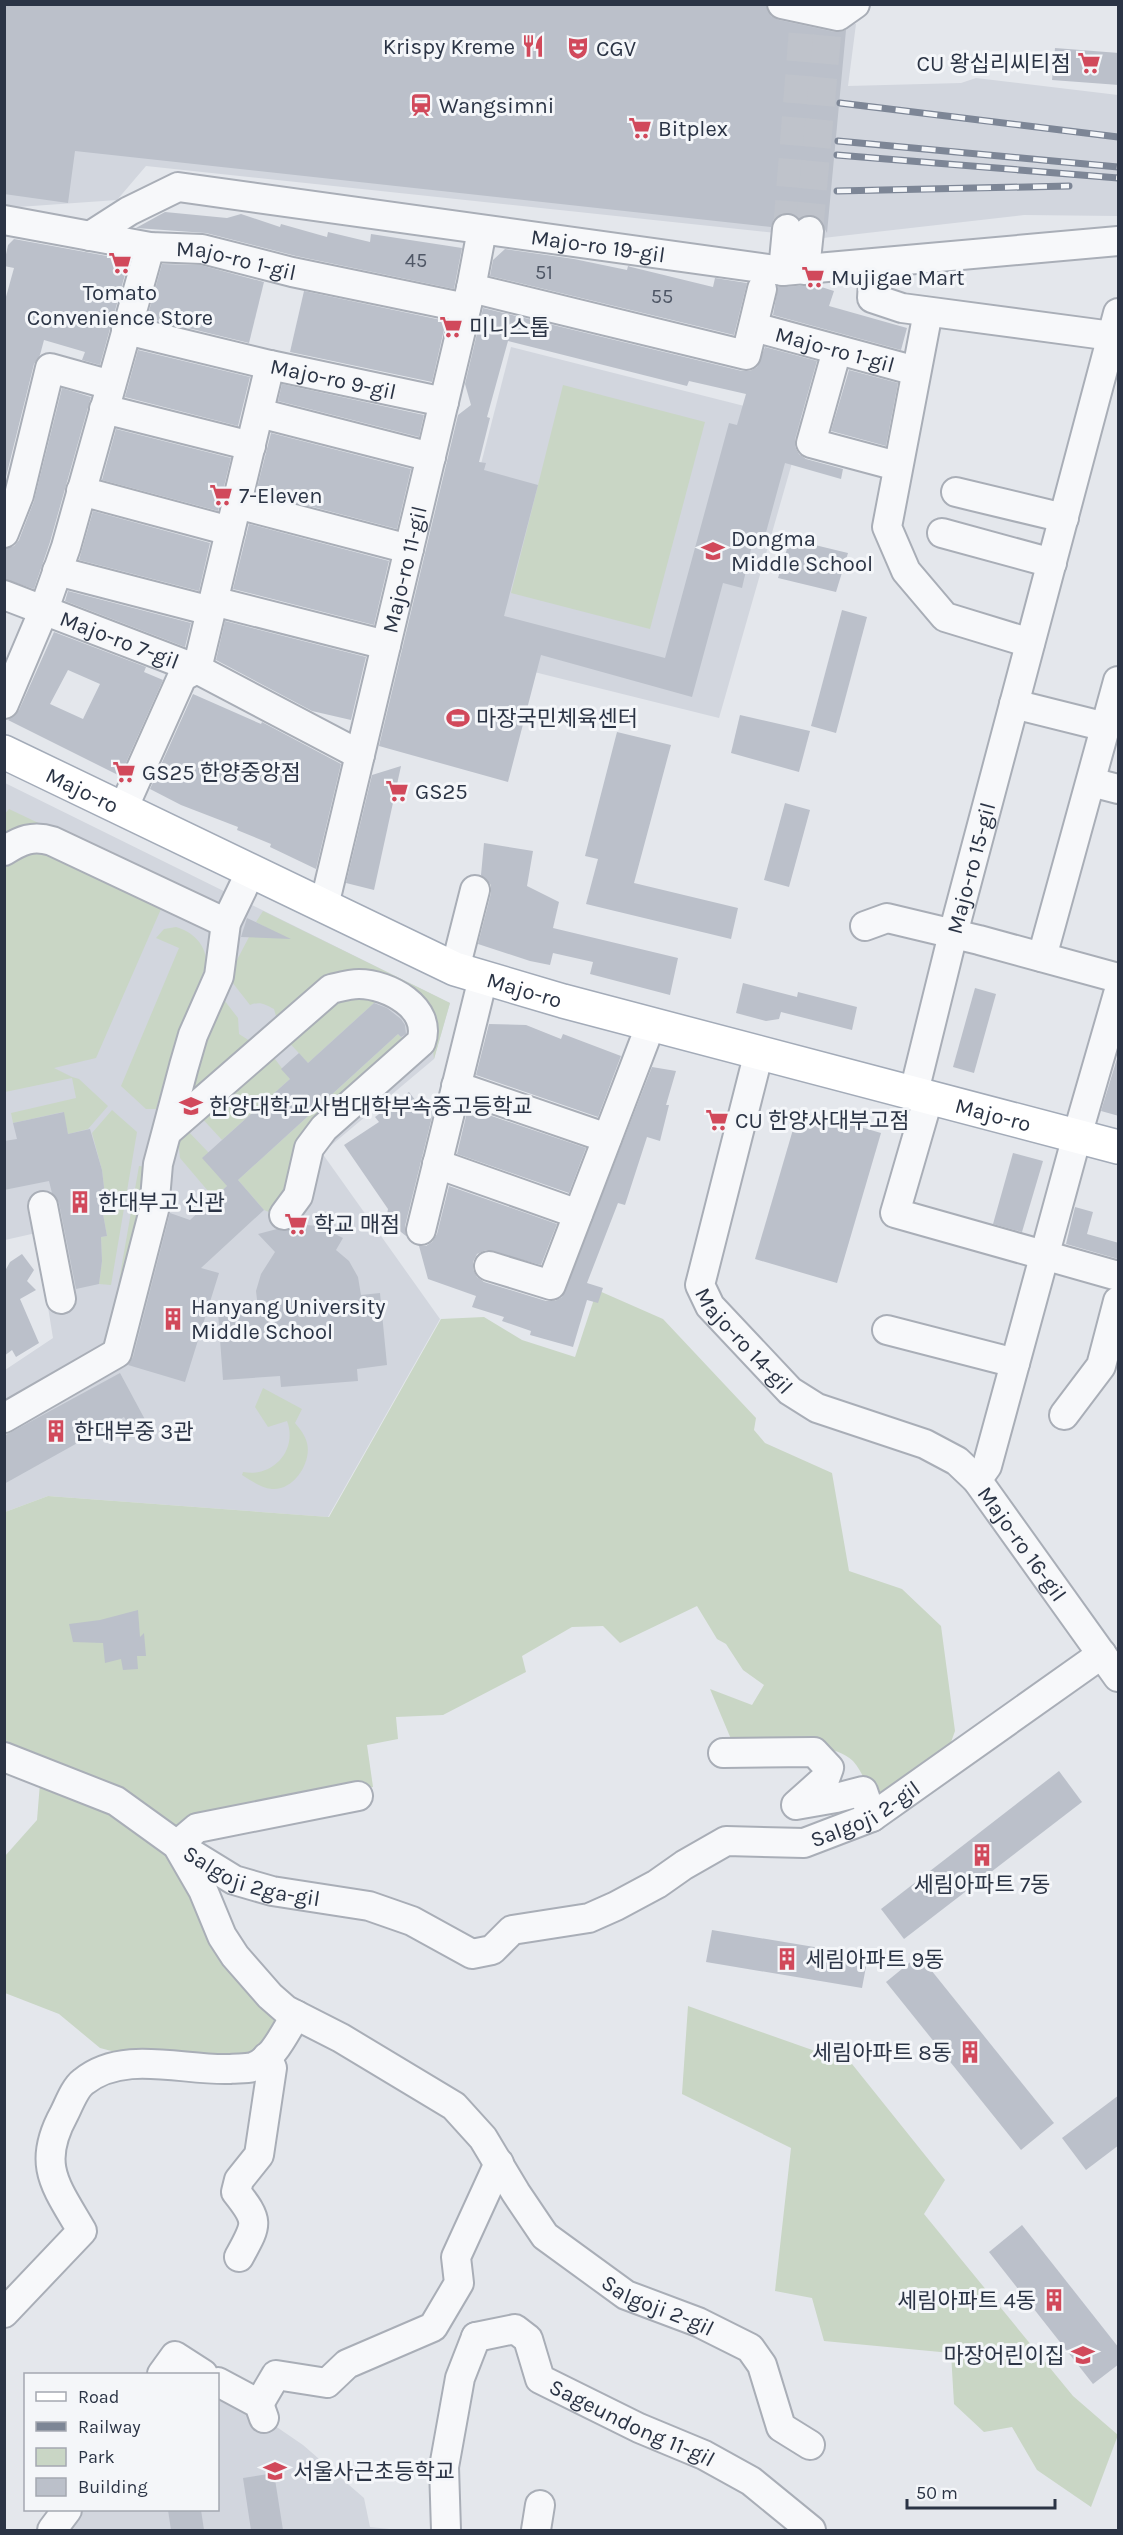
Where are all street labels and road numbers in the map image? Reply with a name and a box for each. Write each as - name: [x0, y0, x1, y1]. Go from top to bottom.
- street label: Majo-ro 19-gil: [529, 224, 667, 269]
- street label: Majo-ro 1-gil: [176, 236, 298, 287]
- street label: Majo-ro 1-gil: [772, 321, 897, 379]
- street label: Majo-ro 9-gil: [268, 353, 399, 406]
- street label: Majo-ro 11-gil: [377, 503, 433, 636]
- street label: Majo-ro 7-gil: [56, 606, 183, 675]
- street label: Majo-ro: [41, 762, 122, 819]
- street label: Majo-ro 15-gil: [942, 800, 1001, 937]
- street label: Majo-ro: [483, 967, 565, 1014]
- street label: Majo-ro: [952, 1093, 1034, 1138]
- street label: Majo-ro 14-gil: [689, 1284, 798, 1400]
- street label: Majo-ro 16-gil: [972, 1482, 1072, 1607]
- street label: Salgoji 2-gil: [807, 1775, 925, 1853]
- street label: Salgoji 2ga-gil: [178, 1840, 322, 1912]
- street label: Salgoji 2-gil: [596, 2270, 718, 2342]
- street label: Sageundong 11-gil: [545, 2374, 719, 2472]

